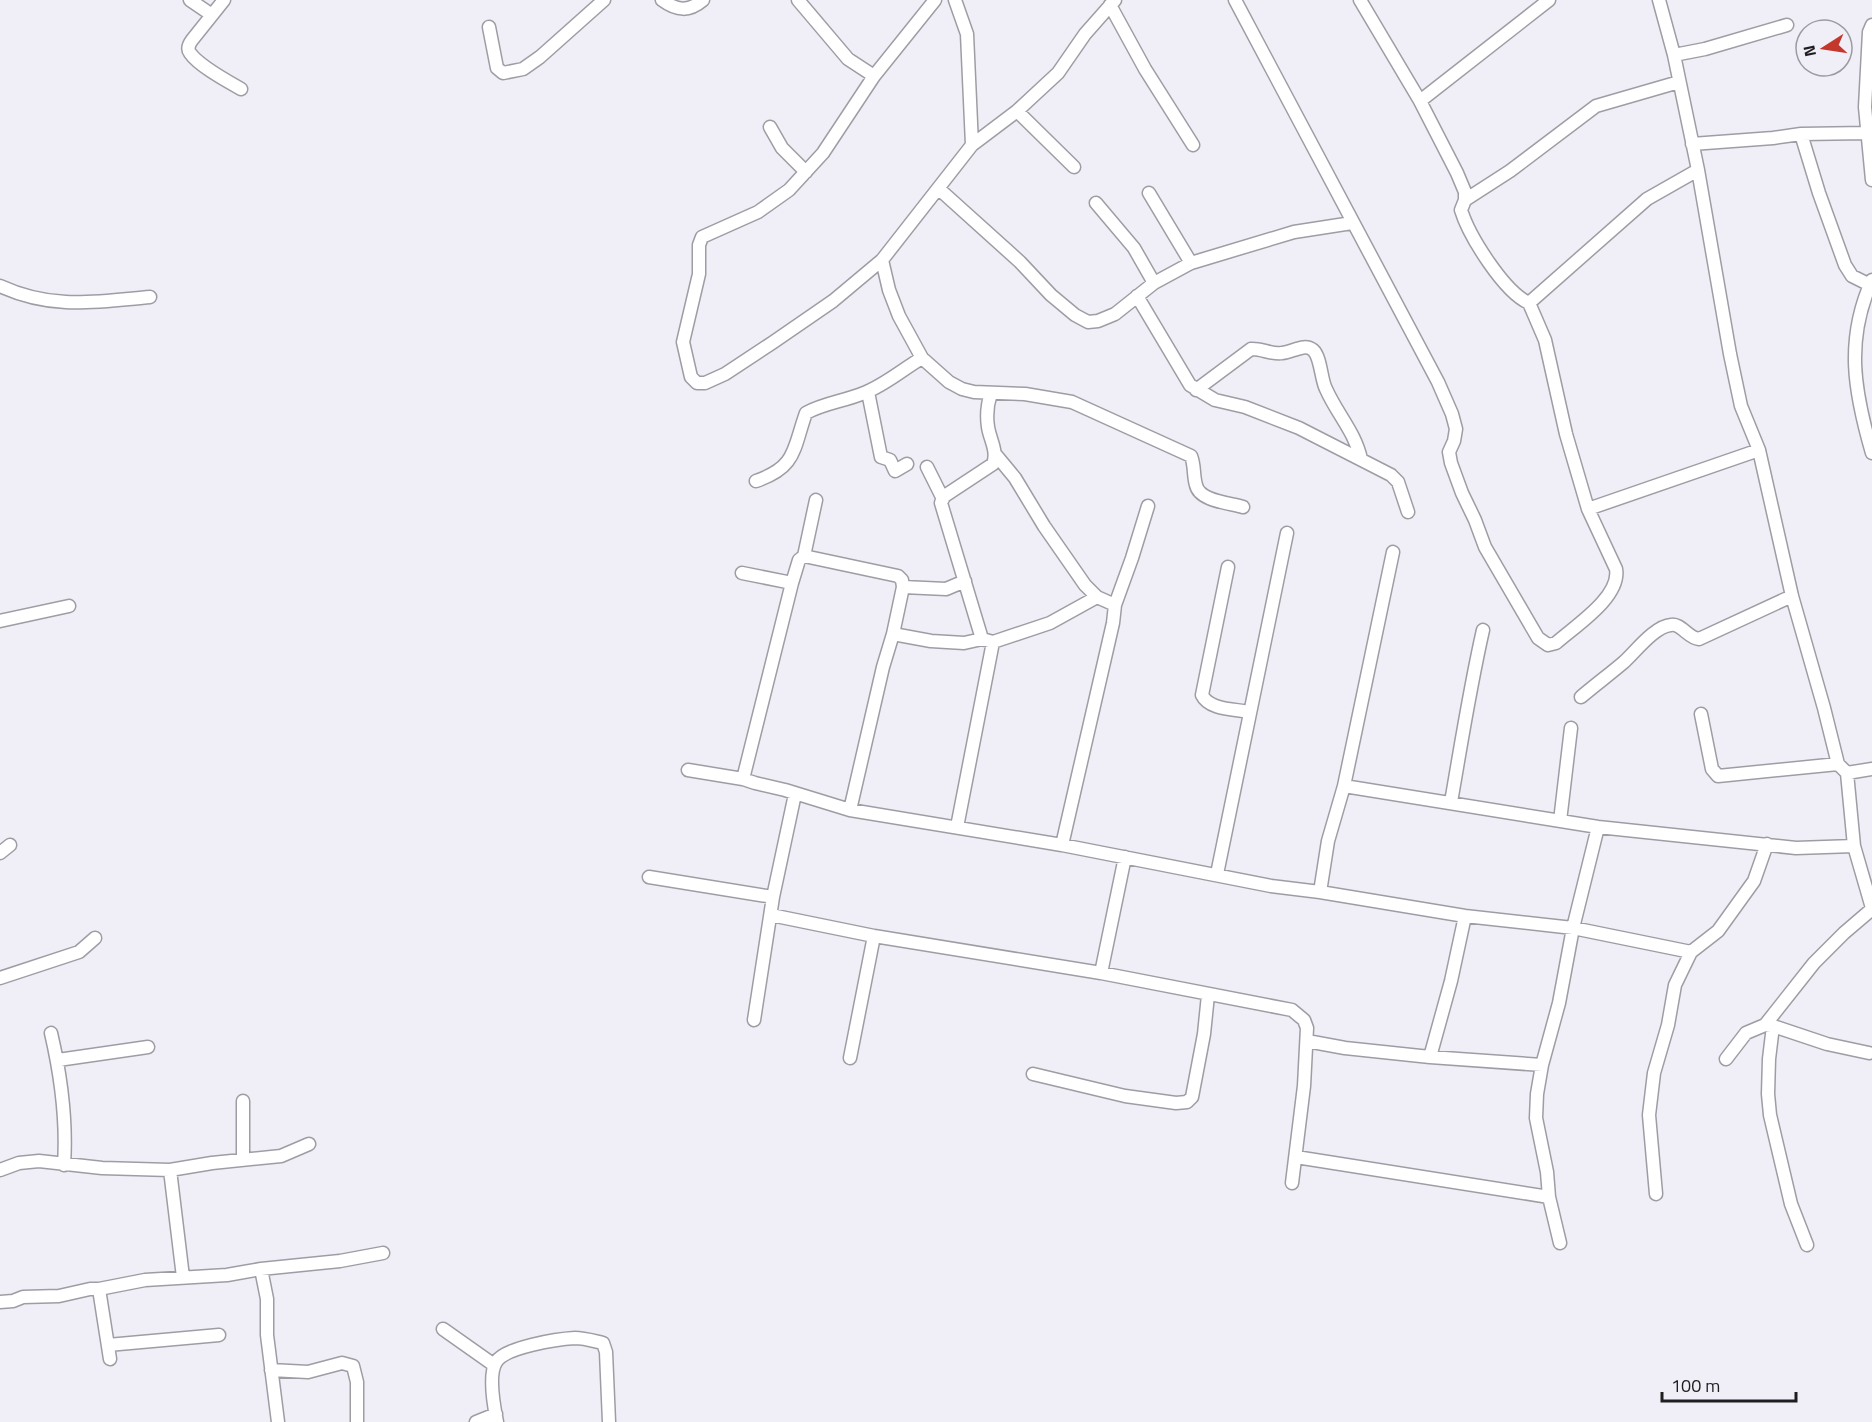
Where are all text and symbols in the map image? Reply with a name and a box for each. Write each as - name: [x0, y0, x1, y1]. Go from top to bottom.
- north arrow: [1794, 18, 1854, 78]
- text: N: [1796, 43, 1822, 59]
- scale bar: [1662, 1365, 1796, 1403]
- text: 100 m: [1671, 1372, 1720, 1399]

